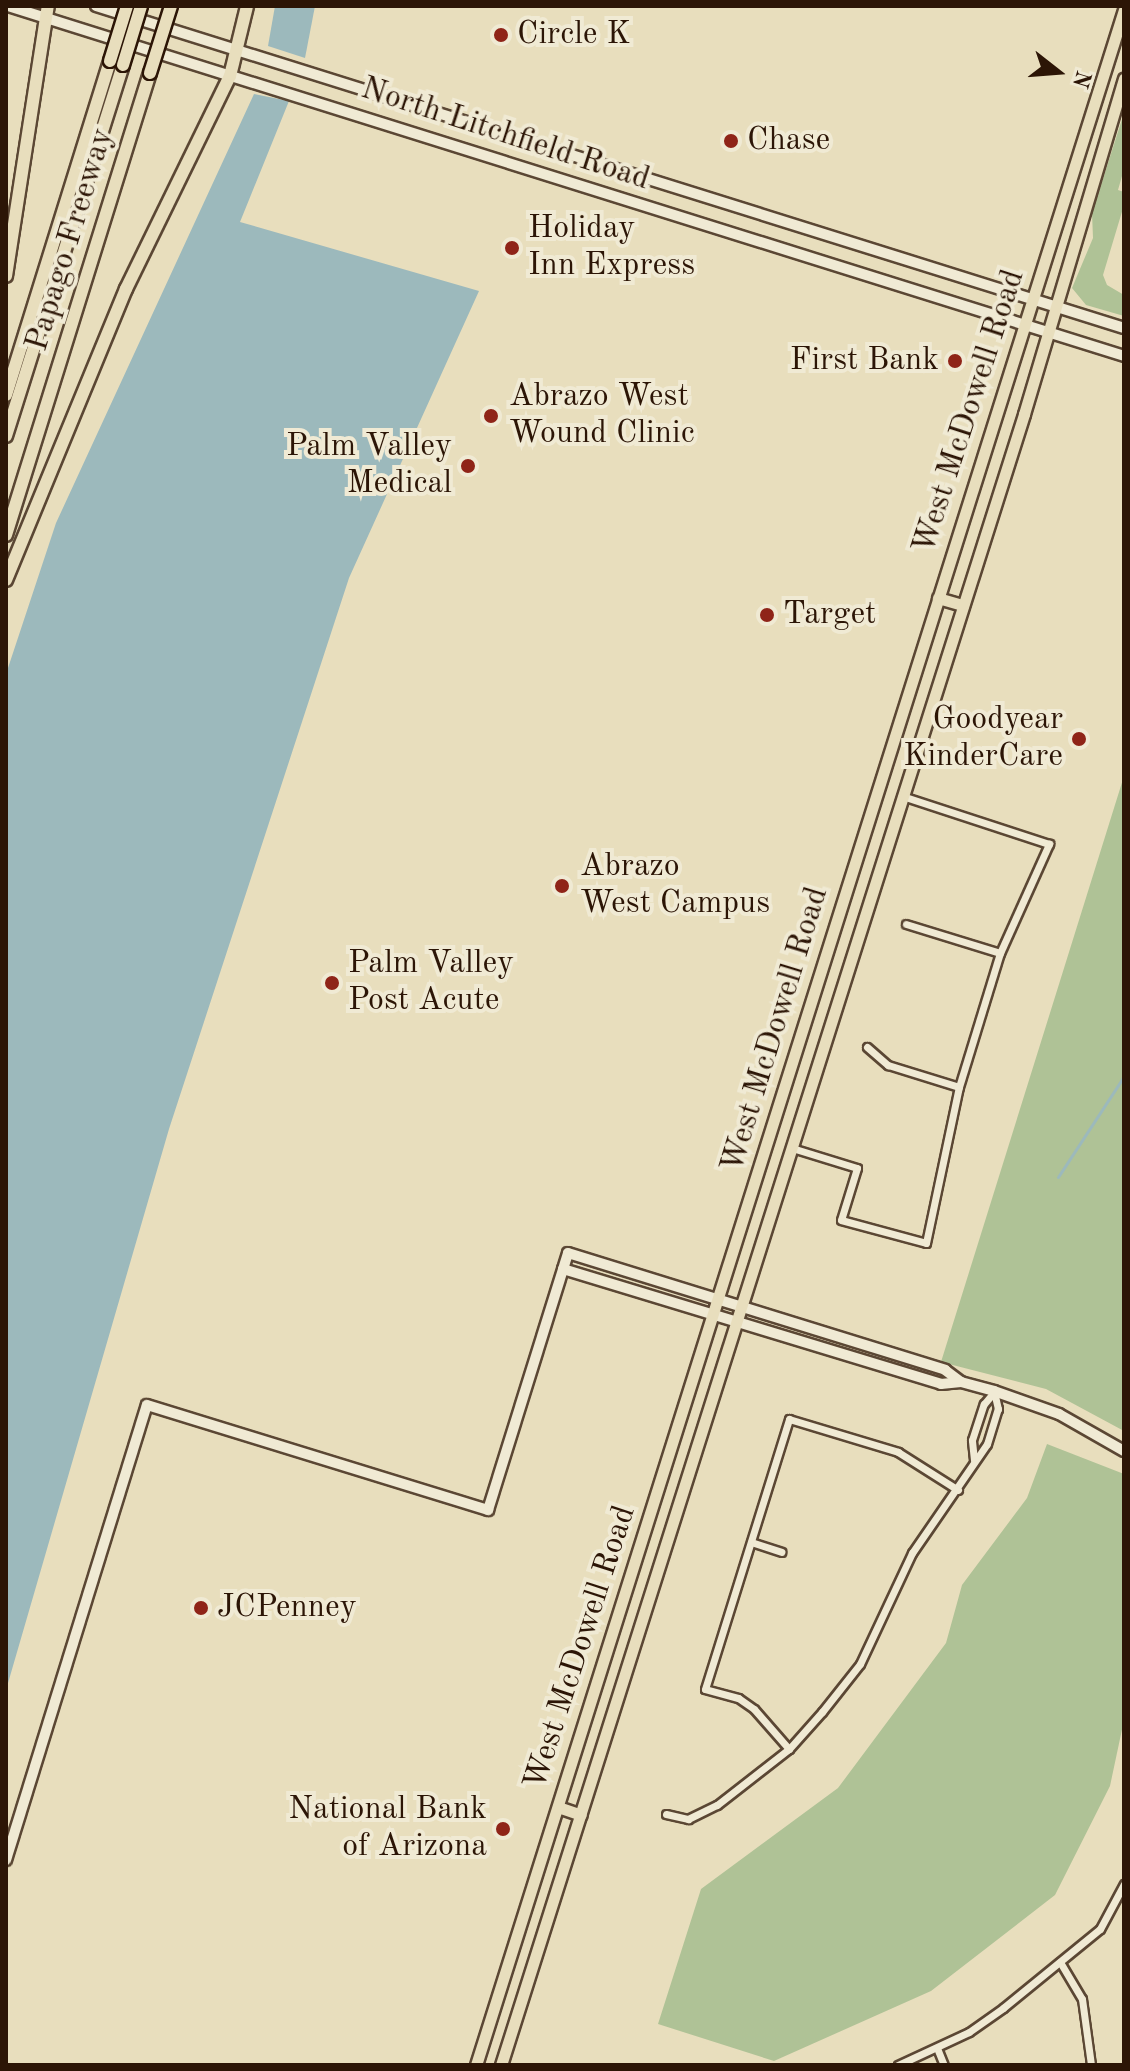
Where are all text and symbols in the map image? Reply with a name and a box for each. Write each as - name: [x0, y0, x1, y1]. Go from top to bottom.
- place label: Circle K: [517, 16, 631, 54]
- marker: Circle K: [492, 26, 510, 44]
- north arrow: [1018, 32, 1098, 112]
- text: N: [1068, 68, 1094, 90]
- street label: North Litchfield Road: [356, 70, 654, 200]
- place label: Chase: [747, 122, 830, 160]
- street label: Papago Freeway: [19, 124, 123, 356]
- marker: Chase: [722, 132, 740, 150]
- place label: Holiday Inn Express: [528, 211, 695, 286]
- marker: Holiday Inn Express: [503, 239, 521, 257]
- street label: West McDowell Road: [906, 265, 1034, 559]
- place label: First Bank: [790, 342, 939, 380]
- marker: First Bank: [946, 352, 964, 370]
- place label: Abrazo West Wound Clinic: [509, 379, 695, 454]
- marker: Abrazo West Wound Clinic: [480, 405, 502, 427]
- place label: Palm Valley Medical: [286, 429, 452, 504]
- marker: Palm Valley Medical: [459, 457, 477, 475]
- place label: Target: [783, 596, 876, 634]
- marker: Target: [758, 606, 776, 624]
- place label: Goodyear KinderCare: [903, 702, 1063, 777]
- marker: Goodyear KinderCare: [1070, 730, 1088, 748]
- place label: Abrazo West Campus: [580, 849, 770, 924]
- marker: Abrazo West Campus: [551, 875, 573, 897]
- street label: West McDowell Road: [714, 883, 838, 1177]
- place label: Palm Valley Post Acute: [348, 946, 514, 1021]
- marker: Palm Valley Post Acute: [323, 974, 341, 992]
- street label: West McDowell Road: [517, 1501, 645, 1795]
- place label: JCPenney: [217, 1589, 357, 1627]
- marker: JCPenney: [192, 1599, 210, 1617]
- place label: National Bank of Arizona: [288, 1792, 487, 1867]
- marker: National Bank of Arizona: [494, 1820, 512, 1838]

